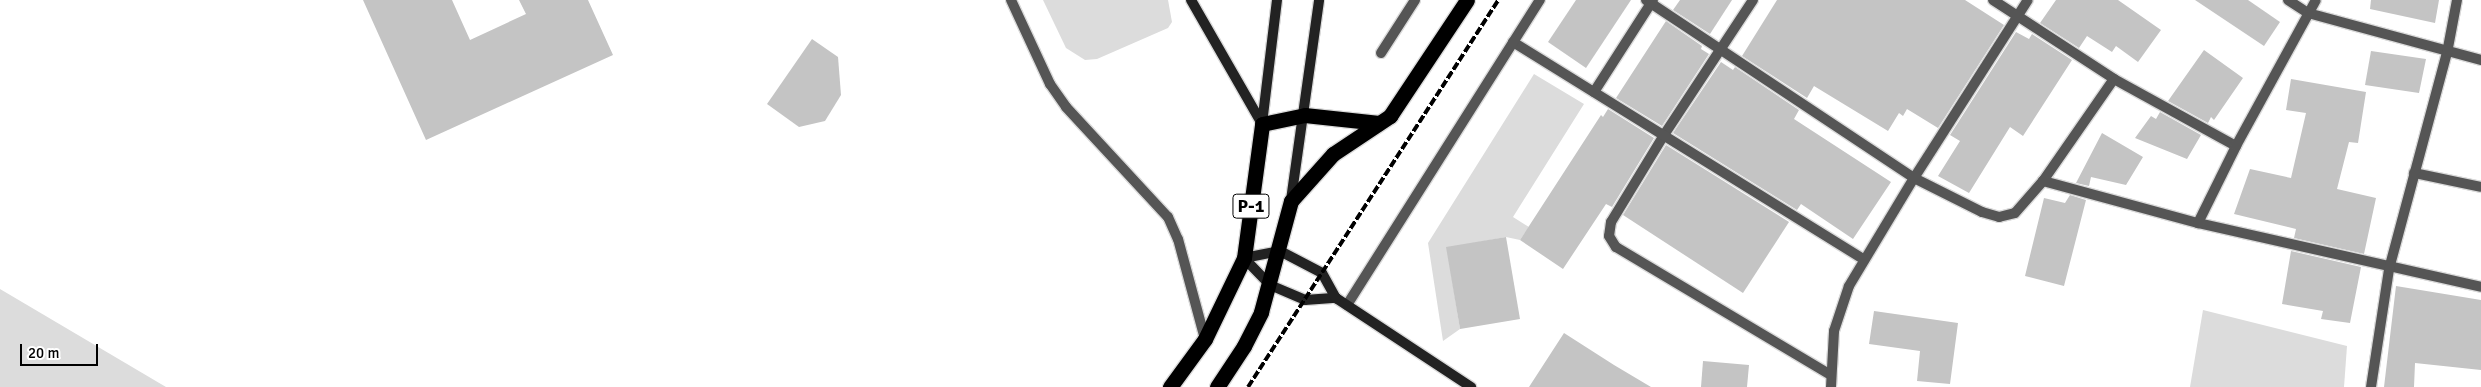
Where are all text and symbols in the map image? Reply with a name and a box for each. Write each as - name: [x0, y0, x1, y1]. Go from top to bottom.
- road number: P-1: [1232, 190, 1270, 222]
- scale bar: [22, 334, 100, 366]
- text: 20 m: [28, 344, 59, 362]

